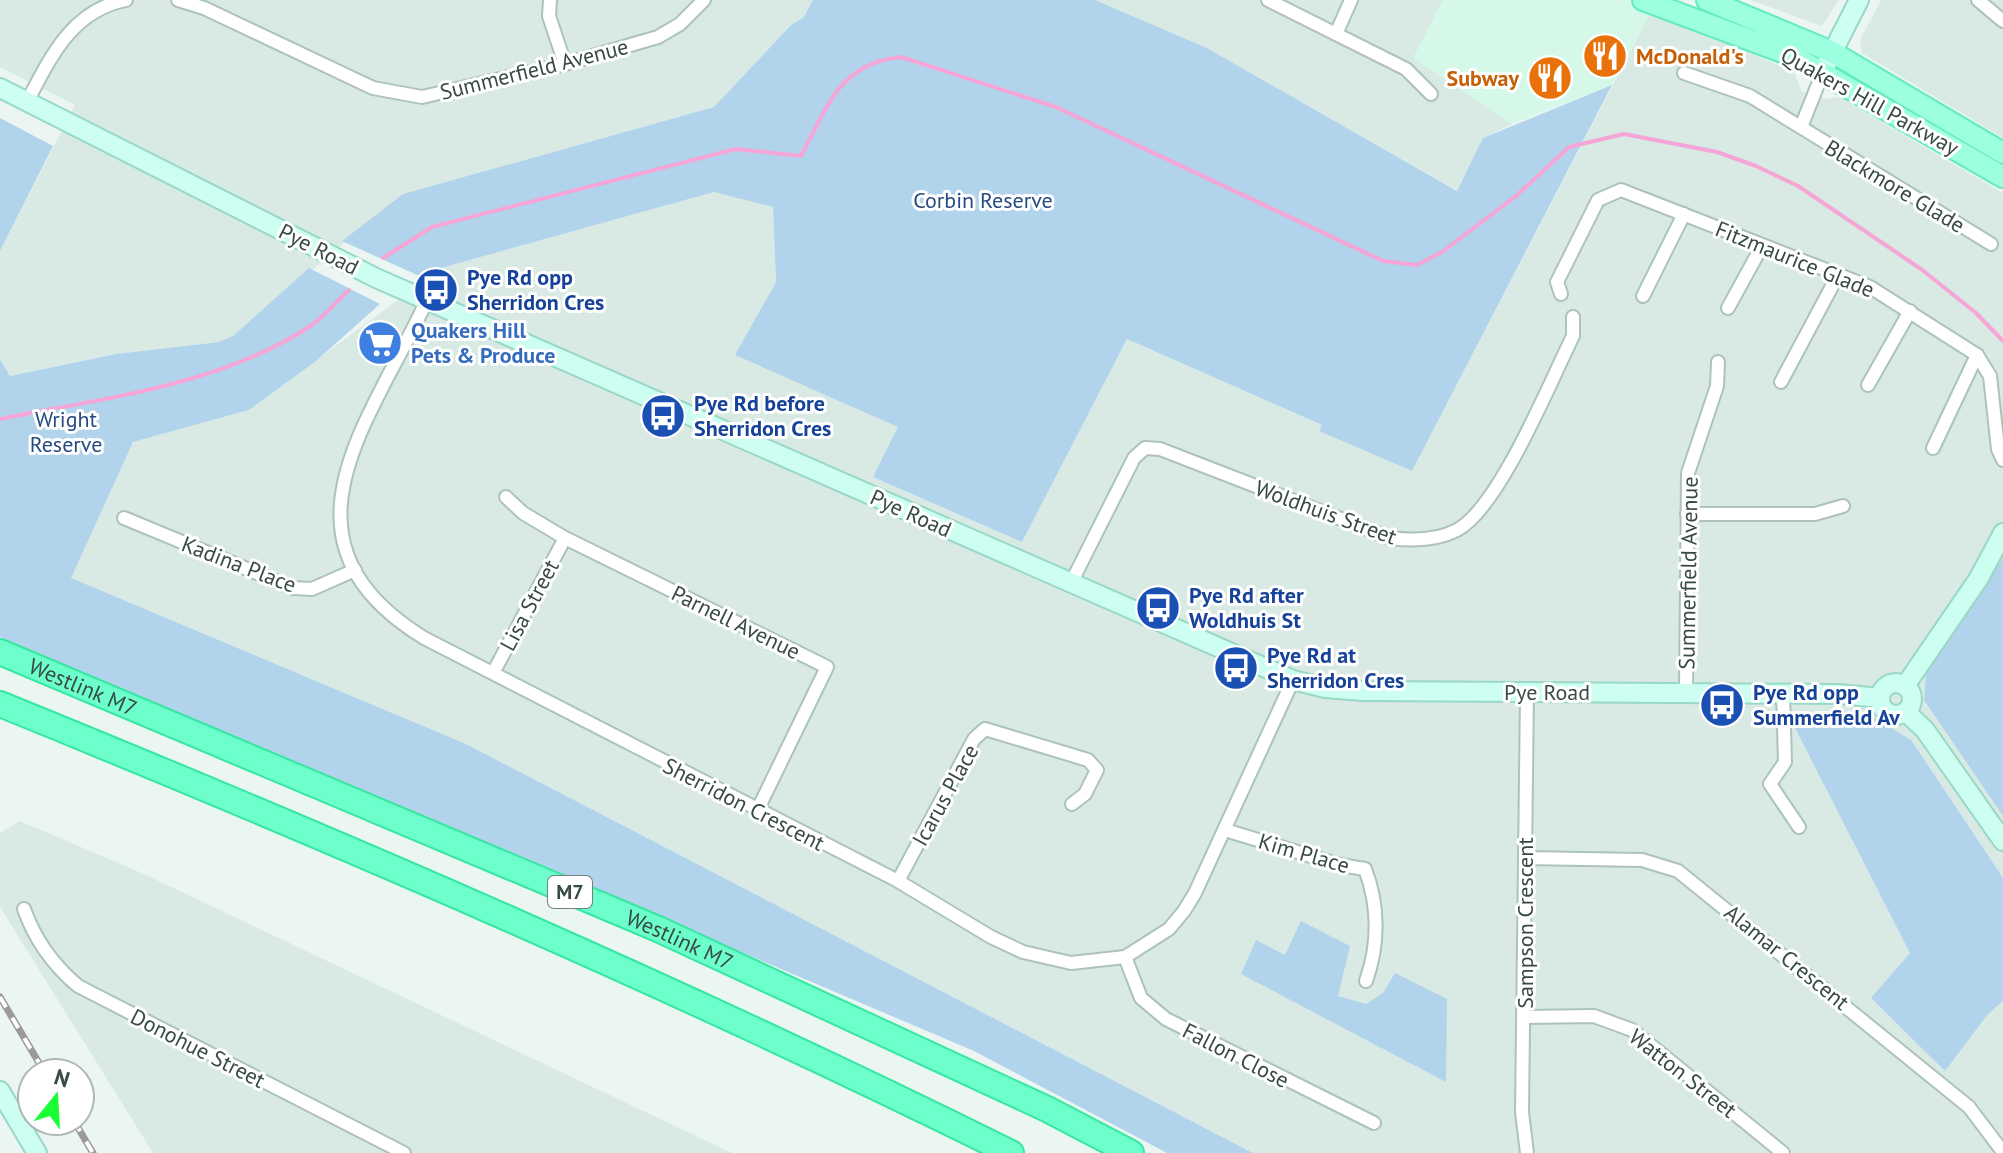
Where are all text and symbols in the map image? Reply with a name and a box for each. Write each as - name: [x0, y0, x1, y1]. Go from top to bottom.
- street label: Summerfield Avenue: [437, 32, 631, 106]
- restaurant icon: McDonald's: [1581, 32, 1629, 80]
- street label: Quakers Hill Parkway: [1776, 40, 1964, 162]
- place label: McDonald's: [1636, 42, 1744, 70]
- restaurant icon: Subway: [1526, 54, 1574, 102]
- place label: Subway: [1447, 64, 1519, 92]
- street label: Blackmore Glade: [1820, 133, 1970, 239]
- park label: Corbin Reserve: [913, 186, 1053, 214]
- street label: Fitzmaurice Glade: [1711, 214, 1879, 304]
- street label: Pye Road: [274, 217, 364, 281]
- place label: Pye Rd opp Sherridon Cres: [467, 263, 604, 316]
- bus stop icon: Pye Rd opp Sherridon Cres: [412, 266, 460, 314]
- place label: Quakers Hill Pets & Produce: [411, 316, 555, 369]
- supermarket icon: Quakers Hill Pets & Produce: [356, 319, 404, 367]
- place label: Pye Rd before Sherridon Cres: [694, 389, 831, 442]
- bus stop icon: Pye Rd before Sherridon Cres: [639, 392, 687, 440]
- park label: Wright Reserve: [30, 405, 102, 458]
- street label: Woldhuis Street: [1251, 473, 1401, 551]
- street label: Summerfield Avenue: [1672, 476, 1704, 670]
- street label: Pye Road: [866, 483, 956, 543]
- street label: Kadina Place: [178, 529, 300, 599]
- street label: Lisa Street: [493, 554, 565, 656]
- street label: Parnell Avenue: [667, 579, 805, 665]
- place label: Pye Rd after Woldhuis St: [1189, 581, 1304, 634]
- bus stop icon: Pye Rd after Woldhuis St: [1134, 584, 1182, 632]
- place label: Pye Rd at Sherridon Cres: [1267, 641, 1404, 694]
- bus stop icon: Pye Rd at Sherridon Cres: [1212, 644, 1260, 692]
- street label: Westlink M7: [25, 652, 141, 722]
- street label: Pye Road: [1504, 678, 1590, 706]
- place label: Pye Rd opp Summerfield Av: [1753, 678, 1900, 731]
- bus stop icon: Pye Rd opp Summerfield Av: [1698, 681, 1746, 729]
- street label: Icarus Place: [906, 739, 984, 851]
- street label: Sherridon Crescent: [659, 751, 830, 857]
- street label: Kim Place: [1255, 827, 1353, 879]
- street label: Sampson Crescent: [1511, 837, 1539, 1009]
- road number: M7: [548, 876, 592, 908]
- street label: Alamar Crescent: [1719, 898, 1855, 1016]
- street label: Westlink M7: [622, 903, 738, 976]
- street label: Donohue Street: [126, 1002, 270, 1094]
- street label: Fallon Close: [1178, 1016, 1294, 1094]
- street label: Watton Street: [1624, 1022, 1743, 1124]
- north arrow: [16, 1057, 96, 1137]
- text: N: [51, 1062, 73, 1094]

